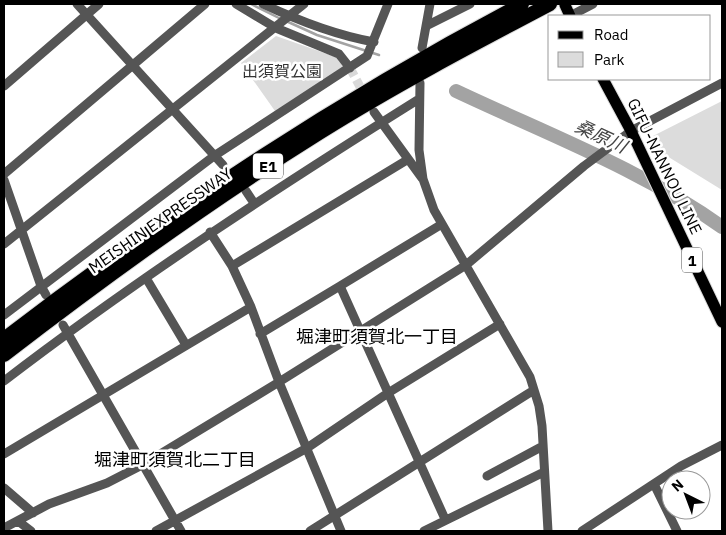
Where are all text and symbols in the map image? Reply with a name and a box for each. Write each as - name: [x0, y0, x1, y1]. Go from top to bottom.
- legend: [548, 15, 711, 80]
- text: Road: [594, 25, 629, 44]
- text: Park: [594, 50, 624, 69]
- park label: 出須賀公園: [242, 61, 322, 81]
- street label: GIFU-NANNOU LINE: [623, 95, 707, 237]
- water label: 桑原川: [572, 114, 632, 159]
- road number: E1: [253, 154, 283, 178]
- street label: MEISHIN EXPRESSWAY: [84, 163, 236, 277]
- road number: 1: [682, 248, 702, 272]
- district label: 堀津町須賀北一丁目: [296, 325, 458, 348]
- district label: 堀津町須賀北二丁目: [94, 448, 256, 471]
- north arrow: [661, 470, 711, 520]
- text: N: [668, 475, 687, 495]

